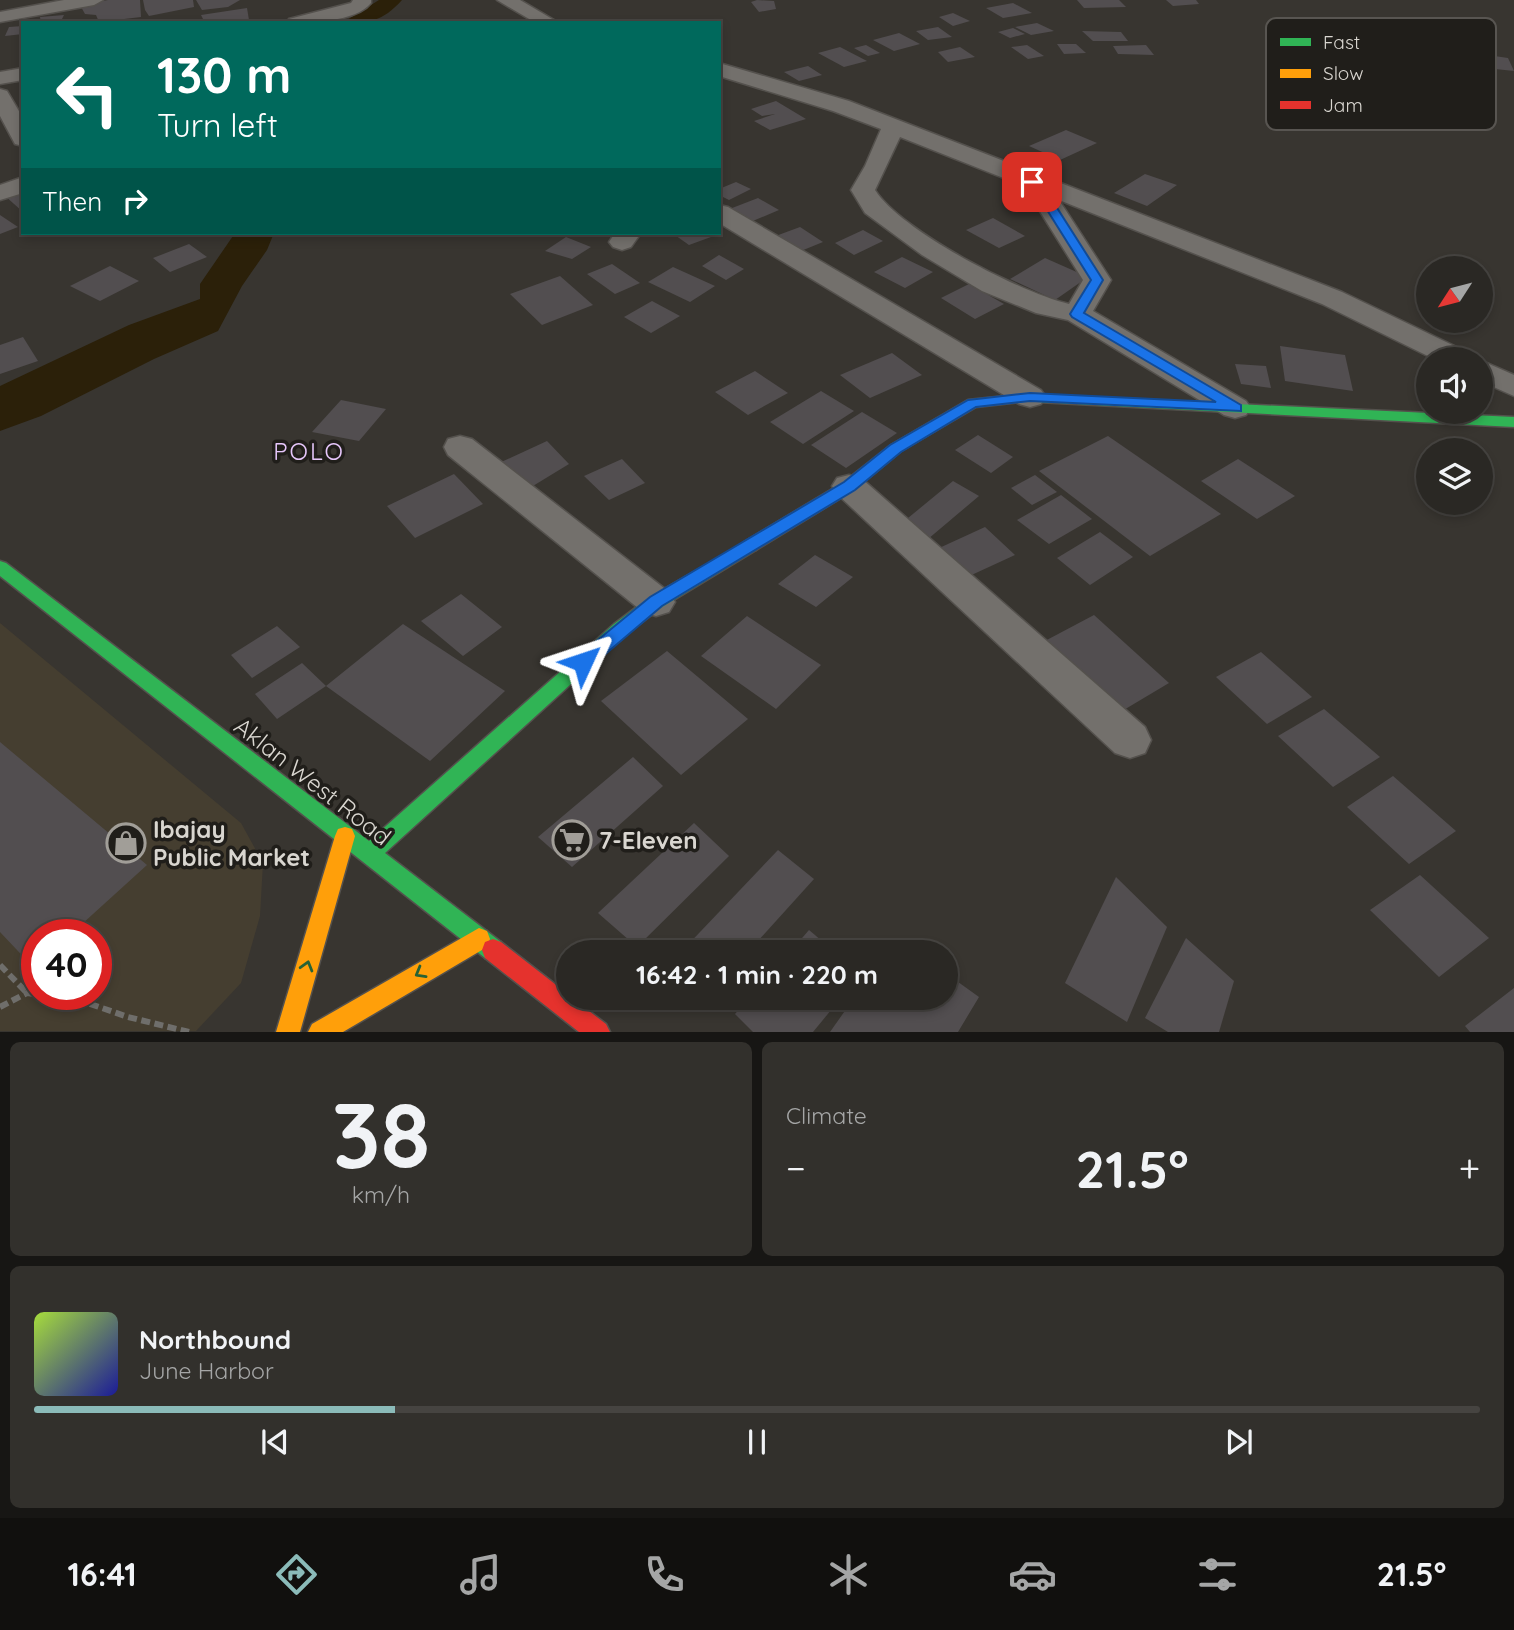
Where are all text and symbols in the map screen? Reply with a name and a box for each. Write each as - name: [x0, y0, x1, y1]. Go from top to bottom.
- legend: [1266, 18, 1496, 130]
- text: Fast: [1323, 30, 1360, 54]
- text: 130 m: [157, 44, 291, 105]
- icon: left: [42, 49, 133, 140]
- text: Slow: [1323, 61, 1364, 85]
- text: Jam: [1323, 93, 1363, 117]
- text: Turn left: [157, 105, 278, 145]
- pin: [1002, 152, 1062, 212]
- icon: arrive: [1013, 163, 1051, 201]
- icon: right: [116, 182, 154, 220]
- text: Then: [42, 185, 102, 218]
- north arrow: [1416, 256, 1493, 332]
- map controls: [1416, 256, 1493, 515]
- button: sound: [1416, 347, 1493, 424]
- district label: POLO: [273, 436, 345, 466]
- button: layers: [1416, 438, 1493, 515]
- position arrow: [546, 625, 620, 699]
- street label: Aklan West Road: [229, 711, 397, 851]
- place label: Ibajay Public Market: [153, 814, 310, 872]
- supermarket icon: 7-Eleven: [551, 819, 593, 861]
- shop icon: Ibajay Public Market: [105, 822, 147, 864]
- place label: 7-Eleven: [599, 825, 698, 855]
- speed limit sign: 40: [21, 919, 112, 1010]
- text: 16:42 · 1 min · 220 m: [636, 958, 878, 991]
- one-way arrow: [298, 960, 313, 972]
- one-way arrow: [414, 965, 427, 978]
- text: 38: [332, 1077, 430, 1191]
- text: Climate: [786, 1101, 867, 1130]
- text: 21.5°: [1076, 1136, 1189, 1201]
- text: −: [786, 1144, 806, 1192]
- text: +: [1459, 1144, 1480, 1192]
- text: km/h: [352, 1180, 410, 1209]
- text: Northbound: [139, 1323, 291, 1356]
- text: June Harbor: [139, 1356, 274, 1385]
- icon: previous: [256, 1423, 294, 1461]
- icon: pause: [738, 1423, 776, 1461]
- icon: next: [1220, 1423, 1258, 1461]
- icon: directions: [272, 1550, 321, 1599]
- icon: music: [456, 1550, 505, 1599]
- icon: phone: [640, 1550, 689, 1599]
- icon: climate: [824, 1550, 873, 1599]
- icon: car: [1008, 1550, 1057, 1599]
- icon: filters: [1193, 1550, 1242, 1599]
- text: 16:41: [68, 1554, 137, 1594]
- text: 21.5°: [1377, 1554, 1446, 1594]

